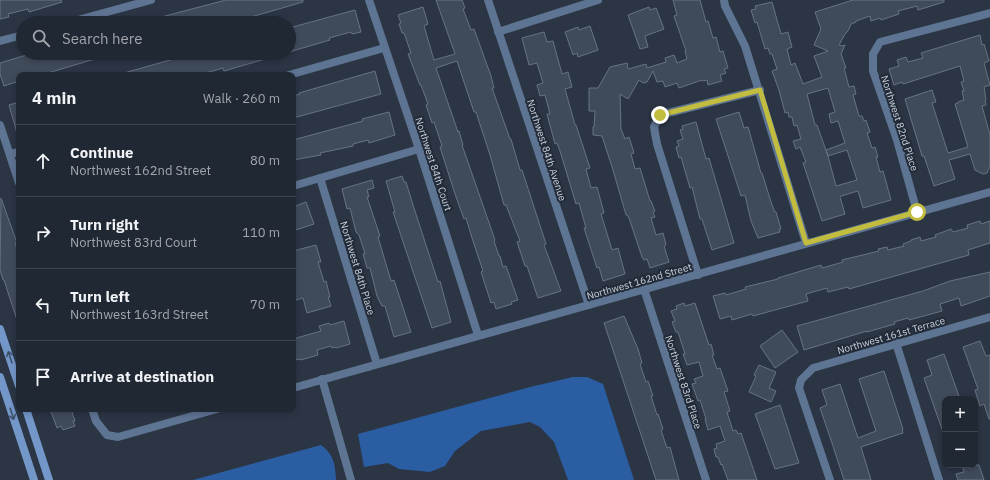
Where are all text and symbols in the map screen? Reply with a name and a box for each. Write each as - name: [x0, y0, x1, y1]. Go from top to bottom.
- search box: [16, 16, 296, 60]
- icon: search: [30, 27, 52, 49]
- text: Search here: [62, 29, 142, 48]
- street label: Northwest 82nd Place: [878, 74, 921, 173]
- text: 4 min: [32, 87, 76, 109]
- text: Walk · 260 m: [203, 90, 280, 107]
- street label: Northwest 84th Avenue: [524, 98, 569, 203]
- route end: [651, 106, 669, 124]
- street label: Northwest 84th Court: [412, 116, 455, 213]
- text: Continue: [70, 143, 134, 162]
- icon: ahead: [32, 150, 54, 172]
- text: 80 m: [250, 152, 280, 169]
- text: Northwest 162nd Street: [70, 162, 211, 179]
- route start: [908, 203, 926, 221]
- text: Turn right: [70, 215, 139, 234]
- street label: Northwest 84th Place: [337, 220, 378, 317]
- icon: right: [32, 222, 54, 244]
- text: 110 m: [242, 224, 280, 241]
- text: Northwest 83rd Court: [70, 234, 197, 251]
- street label: Northwest 162nd Street: [585, 260, 694, 303]
- text: Turn left: [70, 287, 130, 306]
- icon: left: [32, 294, 54, 316]
- text: 70 m: [250, 296, 280, 313]
- text: Northwest 163rd Street: [70, 306, 208, 323]
- street label: Northwest 161st Terrace: [836, 314, 947, 357]
- street label: Northwest 83rd Place: [662, 334, 705, 431]
- one-way arrow: [5, 352, 13, 364]
- icon: arrive: [32, 366, 54, 388]
- text: Arrive at destination: [70, 367, 214, 386]
- map controls: [942, 396, 978, 468]
- button: +: [942, 396, 978, 432]
- one-way arrow: [9, 408, 16, 421]
- button: −: [942, 432, 978, 468]

